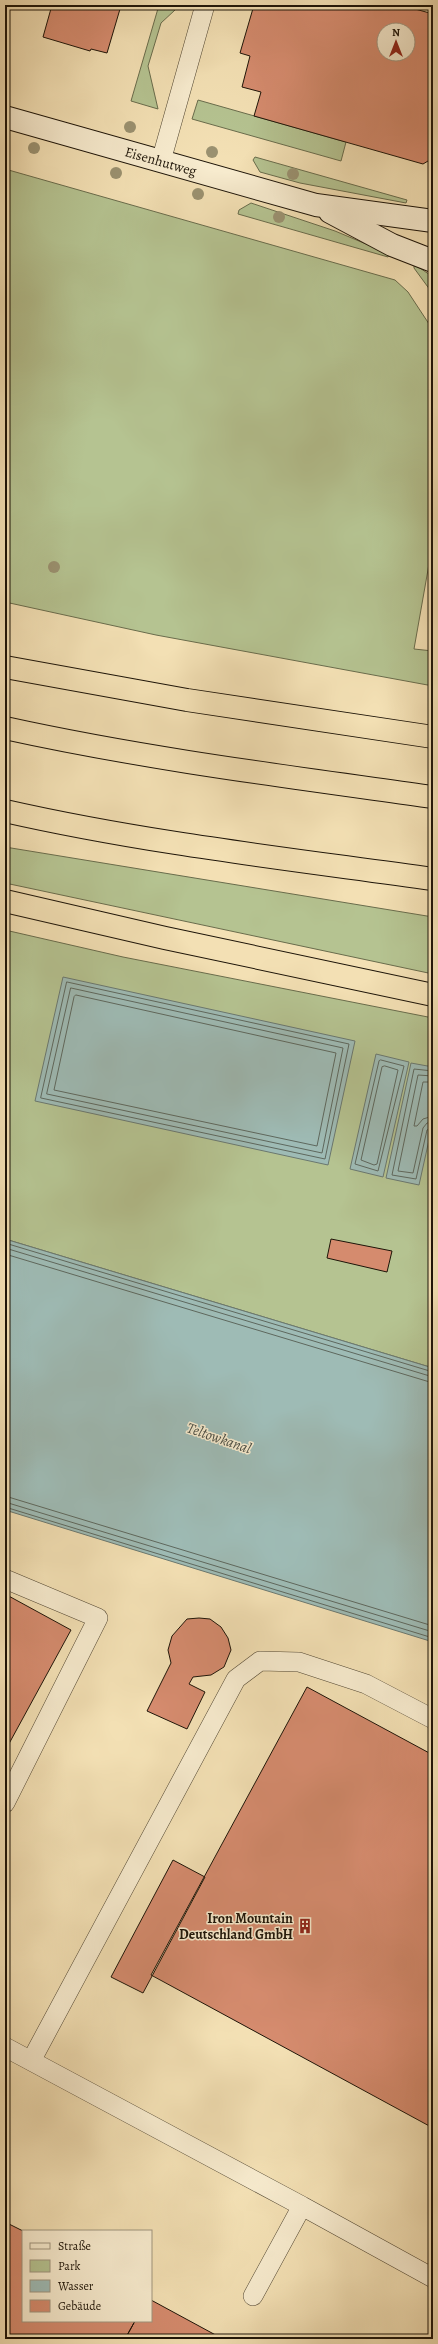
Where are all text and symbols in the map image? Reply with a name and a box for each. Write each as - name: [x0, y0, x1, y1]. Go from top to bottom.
- north arrow: [376, 22, 416, 62]
- text: N: [392, 25, 400, 40]
- street label: Eisenhutweg: [123, 142, 199, 180]
- water label: Teltowkanal: [184, 1418, 254, 1458]
- place label: Iron Mountain Deutschland GmbH: [179, 1909, 293, 1944]
- building icon: Iron Mountain Deutschland GmbH: [296, 1917, 314, 1935]
- legend: [22, 2230, 152, 2322]
- text: Straße: [58, 2238, 91, 2254]
- text: Park: [58, 2258, 81, 2274]
- text: Wasser: [57, 2278, 94, 2294]
- text: Gebäude: [58, 2298, 101, 2314]

